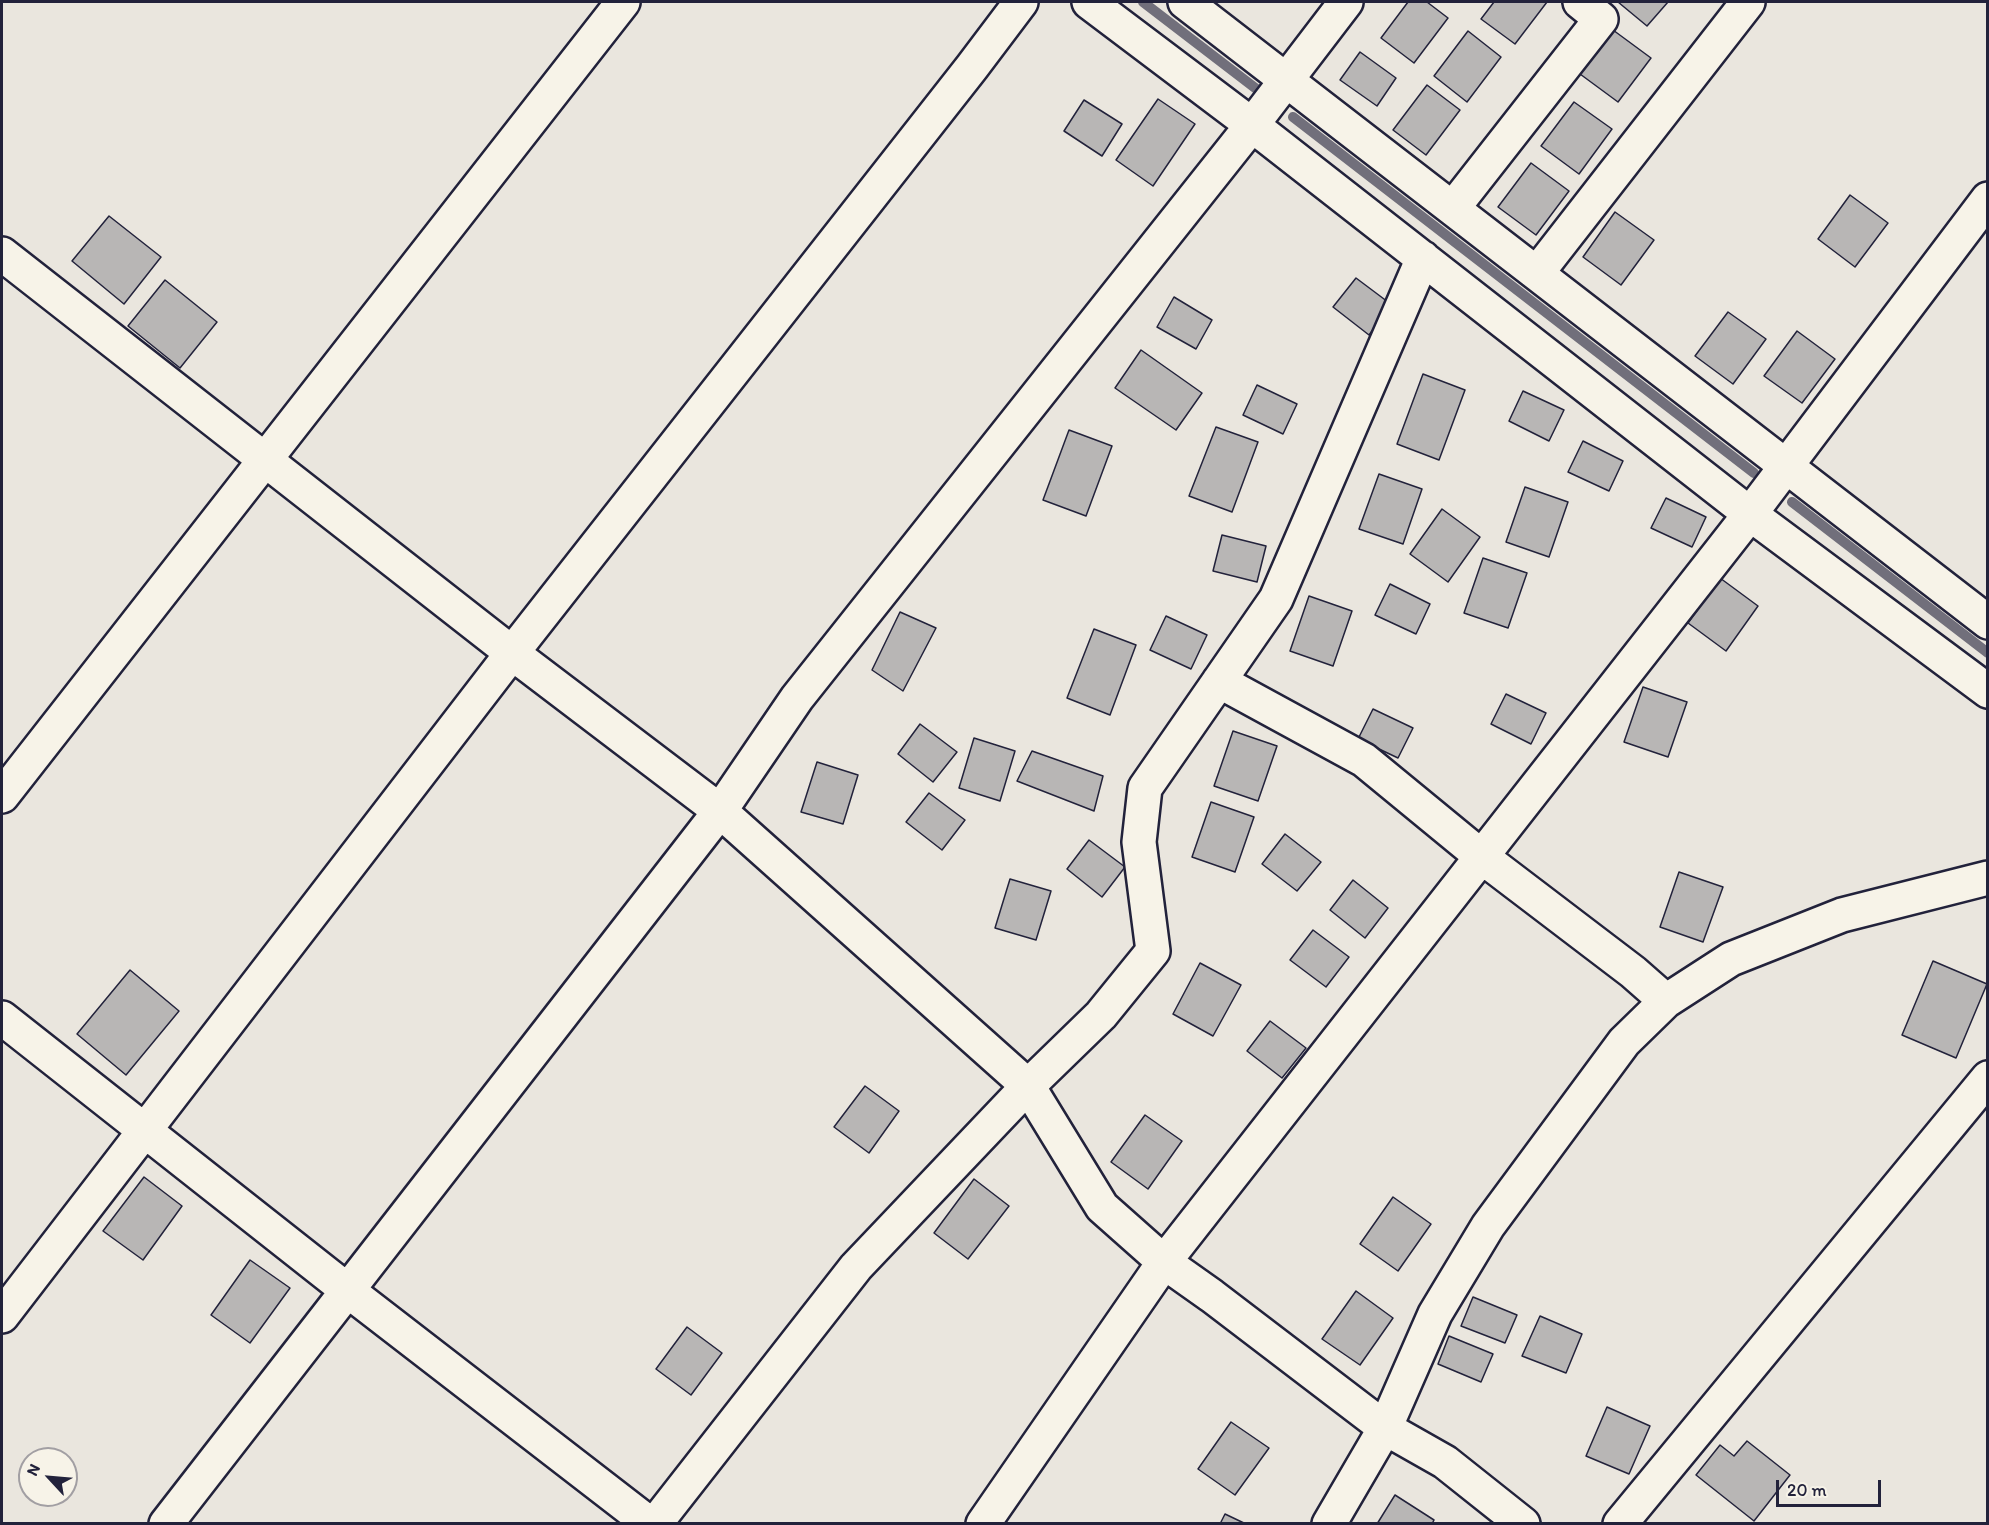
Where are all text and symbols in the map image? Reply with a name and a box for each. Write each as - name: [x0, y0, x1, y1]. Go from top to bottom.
- north arrow: [18, 1447, 78, 1507]
- text: N: [22, 1461, 44, 1479]
- scale bar: [1779, 1468, 1884, 1506]
- text: 20 m: [1787, 1479, 1827, 1501]

